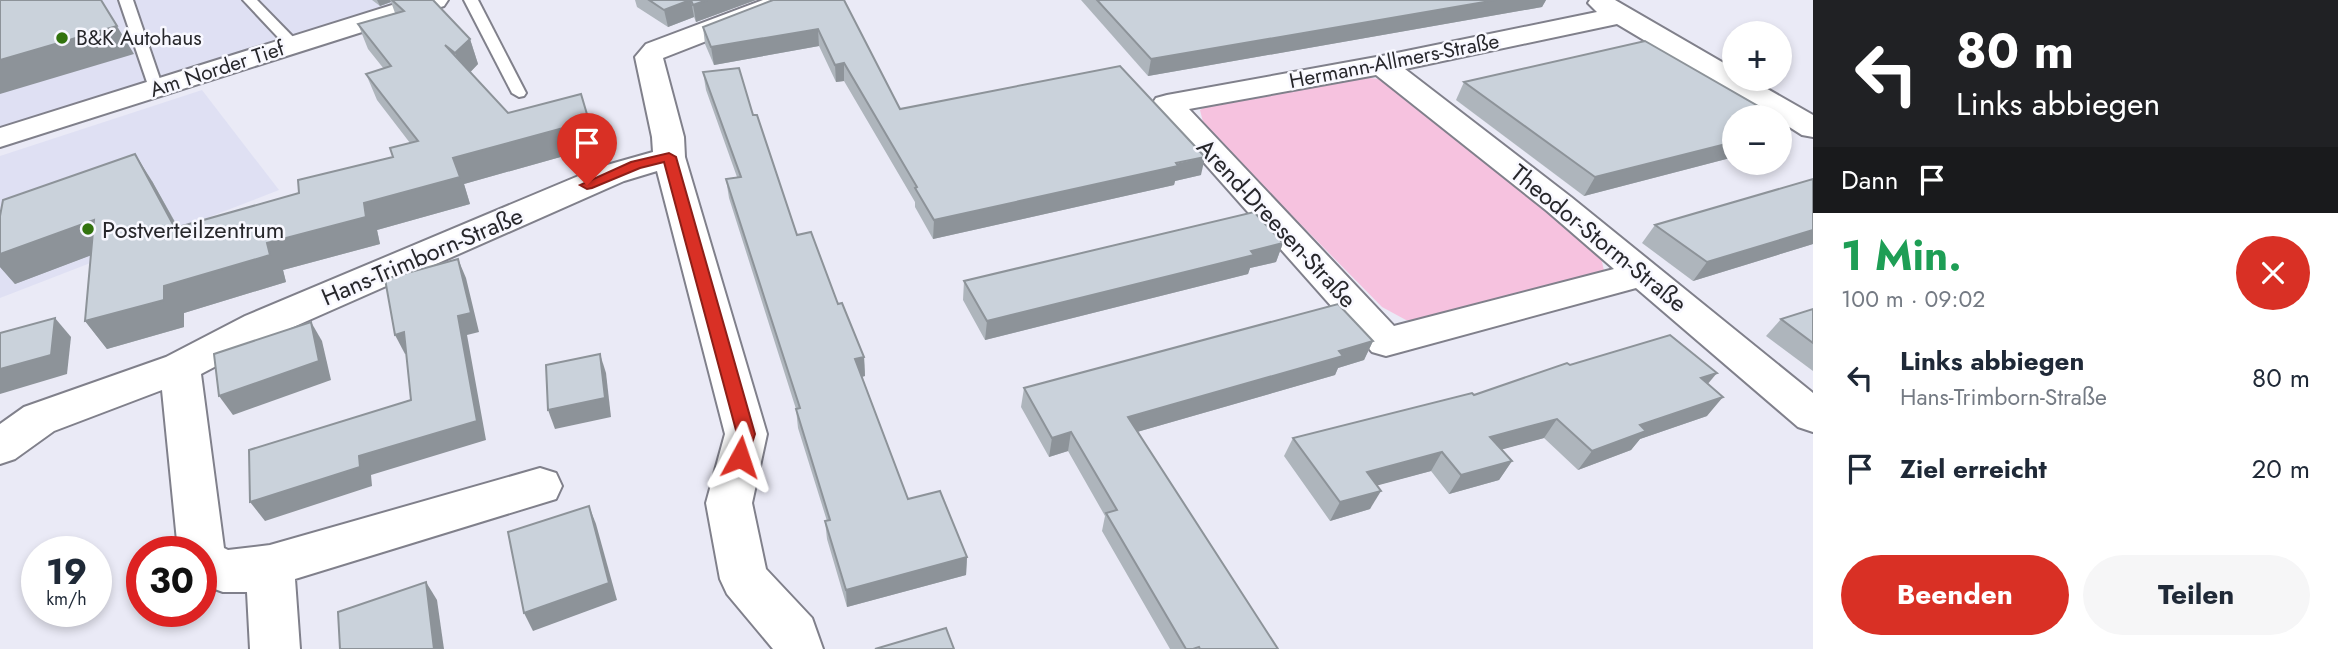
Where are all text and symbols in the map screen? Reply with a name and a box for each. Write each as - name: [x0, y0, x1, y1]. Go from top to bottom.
- text: 80 m: [1956, 16, 2074, 86]
- map controls: [1722, 21, 1792, 175]
- button: +: [1722, 21, 1792, 91]
- place label: B&K Autohaus: [76, 23, 202, 53]
- street label: Hermann-Allmers-Straße: [1286, 26, 1502, 96]
- icon: left: [1841, 28, 1932, 119]
- marker: B&K Autohaus: [54, 30, 70, 46]
- street label: Am Norder Tief: [146, 33, 289, 105]
- text: Links abbiegen: [1956, 81, 2160, 127]
- button: −: [1722, 105, 1792, 175]
- pin: [557, 113, 617, 185]
- icon: arrive: [568, 124, 606, 162]
- street label: Arend-Dreesen-Straße: [1189, 130, 1365, 316]
- street label: Theodor-Storm-Straße: [1503, 156, 1695, 320]
- text: Dann: [1841, 161, 1899, 199]
- icon: arrive: [1913, 161, 1951, 199]
- street label: Hans-Trimborn-Straße: [316, 198, 528, 314]
- place label: Postverteilzentrum: [102, 212, 285, 247]
- marker: Postverteilzentrum: [80, 221, 96, 237]
- text: 1 Min.: [1841, 225, 1962, 286]
- button: close: [2236, 236, 2310, 310]
- text: 100 m · 09:02: [1841, 282, 1985, 316]
- text: Links abbiegen: [1900, 342, 2084, 380]
- icon: left: [1841, 359, 1879, 397]
- text: 80 m: [2252, 359, 2310, 397]
- text: Hans-Trimborn-Straße: [1900, 380, 2107, 414]
- position arrow: [703, 420, 777, 494]
- icon: arrive: [1841, 450, 1879, 488]
- text: Ziel erreicht: [1900, 450, 2047, 488]
- text: 20 m: [2252, 450, 2310, 488]
- speed limit sign: 30: [126, 536, 217, 627]
- text: 19: [46, 547, 87, 597]
- button: Beenden: [1841, 555, 2069, 635]
- button: Teilen: [2083, 555, 2310, 635]
- text: km/h: [46, 586, 87, 612]

